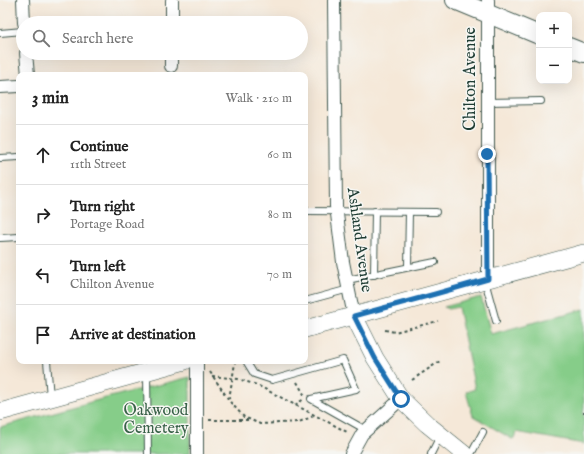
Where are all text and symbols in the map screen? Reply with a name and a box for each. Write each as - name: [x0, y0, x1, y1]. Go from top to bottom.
- map controls: [536, 12, 572, 84]
- button: +: [536, 12, 572, 48]
- search box: [16, 16, 308, 60]
- icon: search: [30, 27, 52, 49]
- street label: Chilton Avenue: [461, 27, 481, 131]
- text: Search here: [62, 29, 133, 48]
- button: −: [536, 48, 572, 84]
- text: 3 min: [32, 88, 69, 109]
- text: Walk · 210 m: [226, 90, 292, 107]
- text: Continue: [70, 137, 128, 156]
- icon: ahead: [32, 144, 54, 166]
- route end: [478, 145, 496, 163]
- text: 60 m: [267, 146, 292, 163]
- text: 11th Street: [70, 156, 126, 173]
- street label: Ashland Avenue: [342, 185, 376, 294]
- text: Turn right: [70, 197, 135, 216]
- icon: right: [32, 204, 54, 226]
- text: 80 m: [268, 206, 292, 223]
- text: Portage Road: [70, 216, 144, 233]
- text: Turn left: [70, 257, 126, 276]
- icon: left: [32, 264, 54, 286]
- text: 70 m: [267, 266, 292, 283]
- text: Chilton Avenue: [70, 276, 154, 293]
- icon: arrive: [32, 324, 54, 346]
- text: Arrive at destination: [70, 325, 196, 344]
- route start: [392, 390, 410, 408]
- park label: Oakwood Cemetery: [123, 401, 189, 439]

